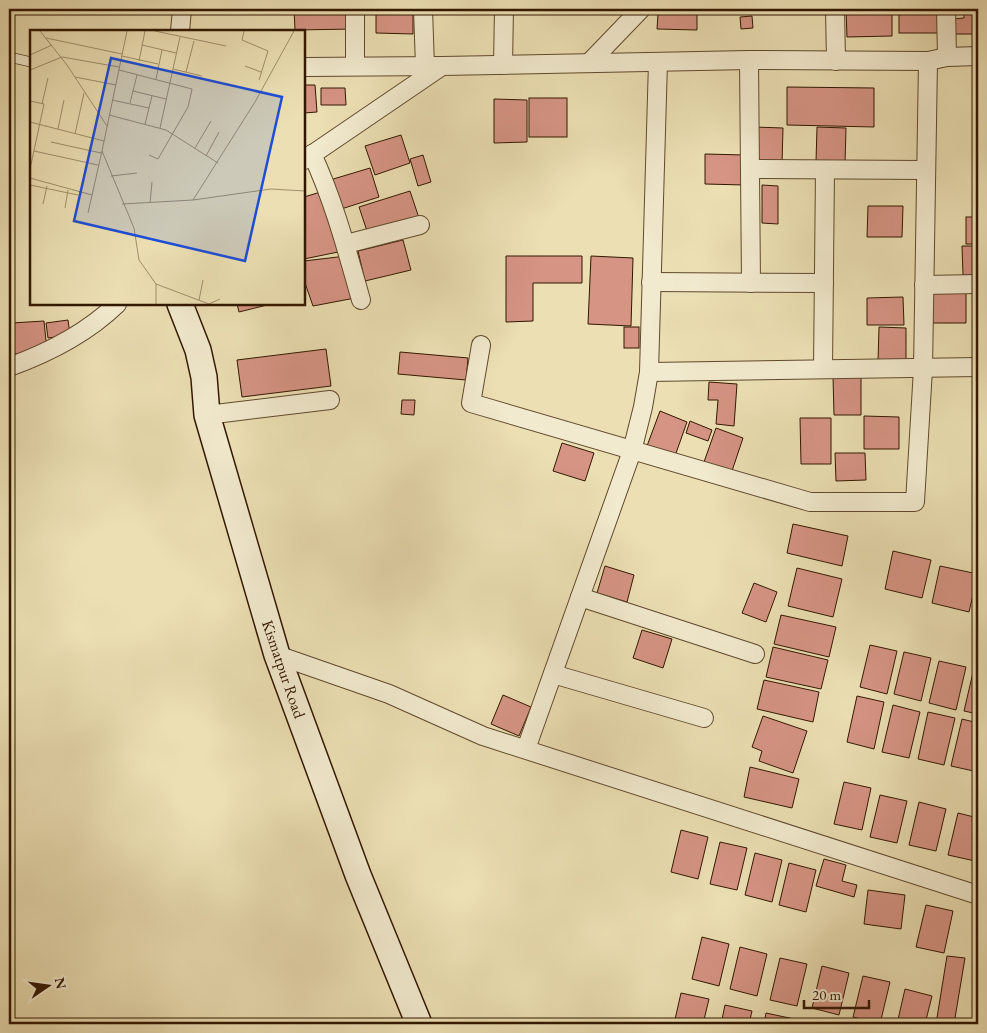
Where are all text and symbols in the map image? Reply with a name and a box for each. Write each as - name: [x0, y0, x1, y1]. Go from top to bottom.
- inset map: [30, 30, 305, 305]
- street label: Kismatpur Road: [257, 617, 310, 722]
- north arrow: [22, 960, 72, 1010]
- text: N: [51, 976, 71, 991]
- scale bar: [804, 978, 870, 1010]
- text: 20 m: [812, 985, 841, 1004]

